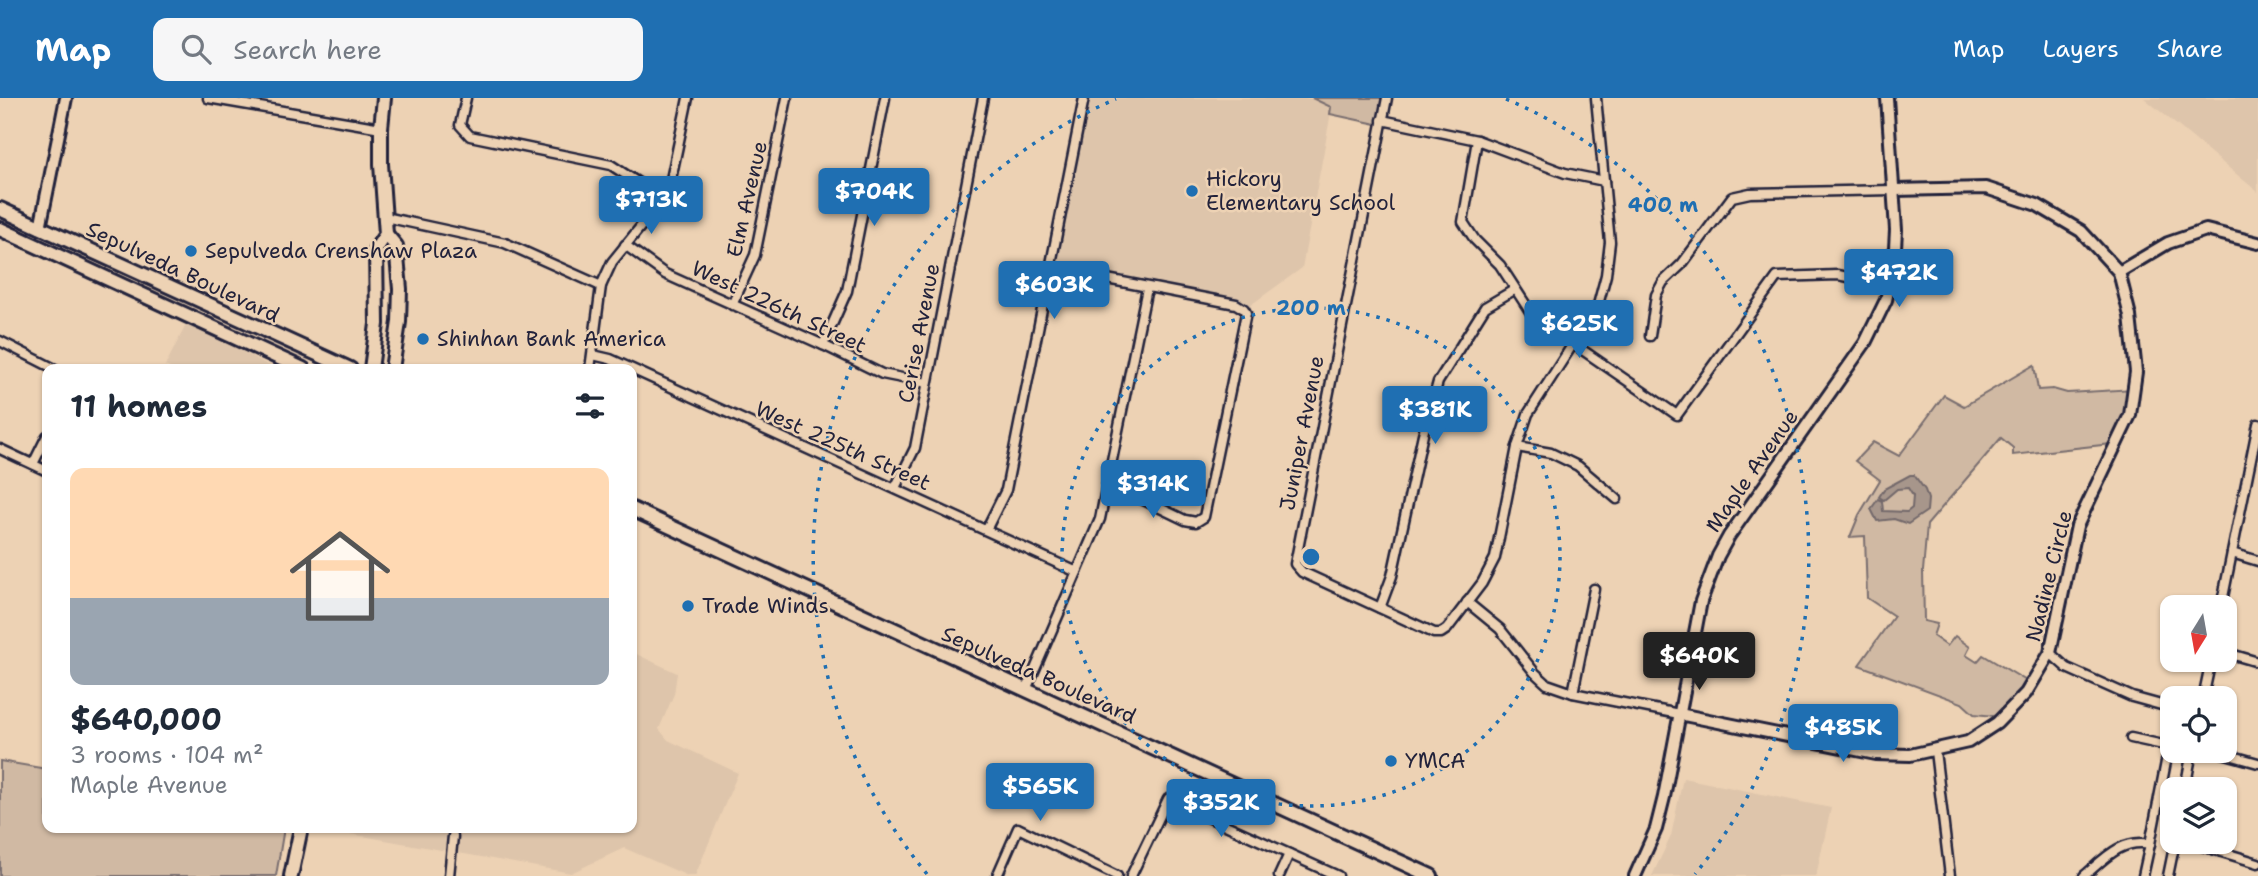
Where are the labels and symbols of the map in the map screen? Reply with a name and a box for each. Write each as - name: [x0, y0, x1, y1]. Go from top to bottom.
- street label: Elm Avenue: [720, 138, 774, 260]
- place label: Hickory Elementary School: [1206, 165, 1396, 217]
- pin: $704K: [825, 169, 923, 228]
- pin: $713K: [602, 176, 700, 236]
- marker: Hickory Elementary School: [1184, 183, 1200, 199]
- text: 400 m: [1628, 191, 1698, 219]
- street label: Sepulveda Boulevard: [82, 215, 284, 329]
- place label: Sepulveda Crenshaw Plaza: [205, 237, 477, 265]
- marker: Sepulveda Crenshaw Plaza: [183, 243, 199, 259]
- pin: $472K: [1850, 250, 1948, 309]
- street label: West 226th Street: [687, 254, 871, 360]
- street label: Cerise Avenue: [892, 261, 946, 405]
- pin: $603K: [1005, 262, 1103, 321]
- text: 200 m: [1276, 294, 1346, 322]
- pin: $625K: [1530, 300, 1628, 360]
- place label: Shinhan Bank America: [437, 325, 666, 353]
- marker: Shinhan Bank America: [415, 331, 431, 347]
- street label: Juniper Avenue: [1273, 353, 1331, 513]
- pin: $381K: [1386, 386, 1484, 446]
- street label: West 225th Street: [751, 395, 935, 497]
- street label: Maple Avenue: [1699, 404, 1805, 538]
- pin: $314K: [1104, 460, 1202, 520]
- street label: Nadine Circle: [2019, 507, 2079, 645]
- centre of rings: [1299, 545, 1323, 569]
- place label: Trade Winds: [702, 592, 829, 620]
- north arrow: [2160, 595, 2236, 672]
- marker: Trade Winds: [680, 598, 696, 614]
- street label: Sepulveda Boulevard: [937, 619, 1141, 731]
- pin: $640K: [1650, 632, 1748, 692]
- pin: $485K: [1794, 704, 1892, 764]
- place label: YMCA: [1405, 747, 1465, 775]
- marker: YMCA: [1383, 753, 1399, 769]
- pin: $565K: [991, 764, 1089, 823]
- pin: $352K: [1172, 780, 1270, 839]

